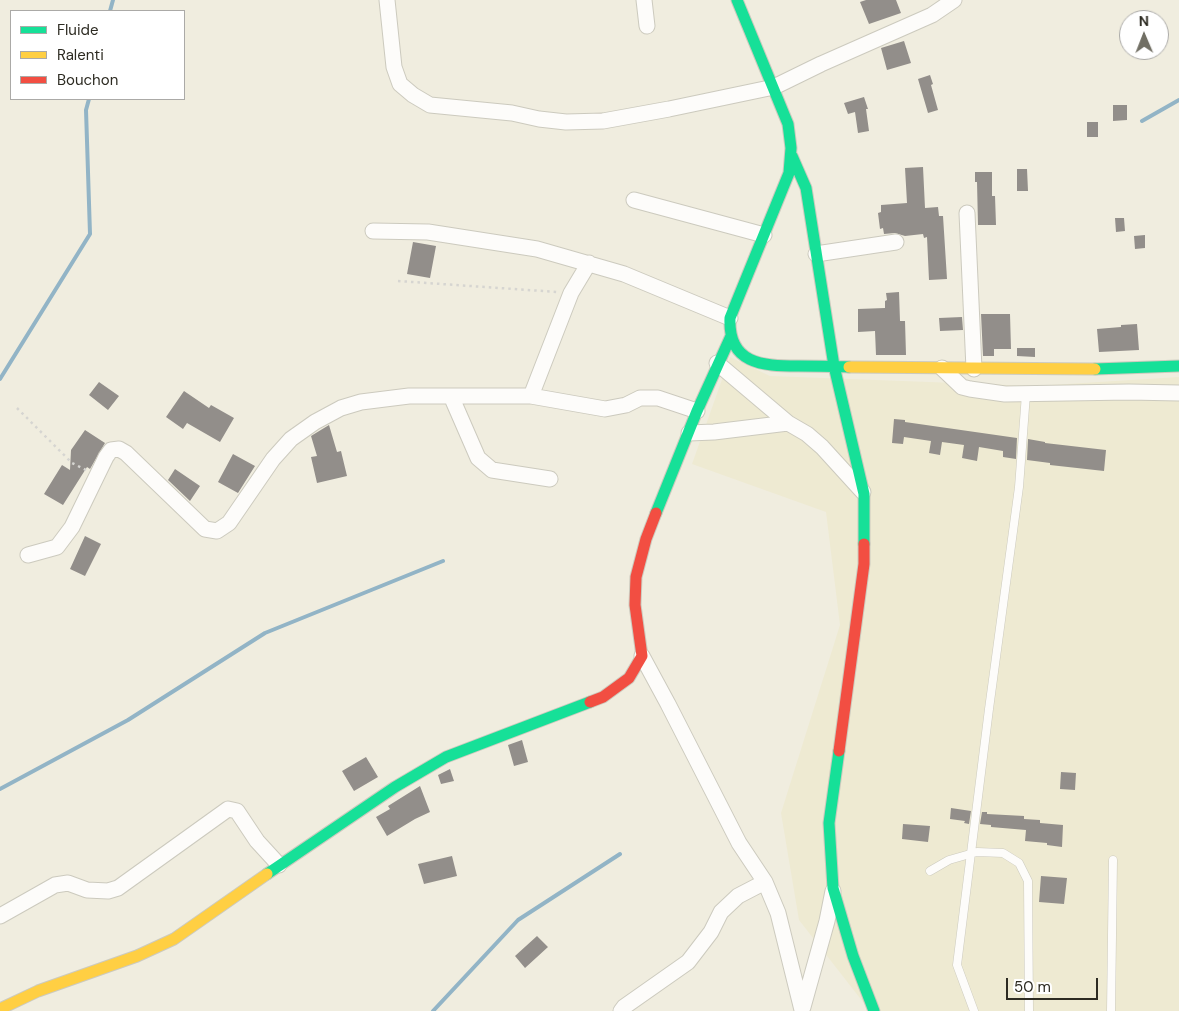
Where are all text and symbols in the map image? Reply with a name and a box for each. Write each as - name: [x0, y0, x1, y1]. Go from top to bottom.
- legend: [10, 10, 185, 100]
- north arrow: [1119, 10, 1169, 60]
- text: N: [1138, 12, 1149, 30]
- text: Fluide: [57, 20, 99, 40]
- text: Ralenti: [57, 45, 104, 65]
- text: Bouchon: [57, 70, 118, 90]
- scale bar: [1009, 968, 1102, 1000]
- text: 50 m: [1014, 977, 1051, 997]

